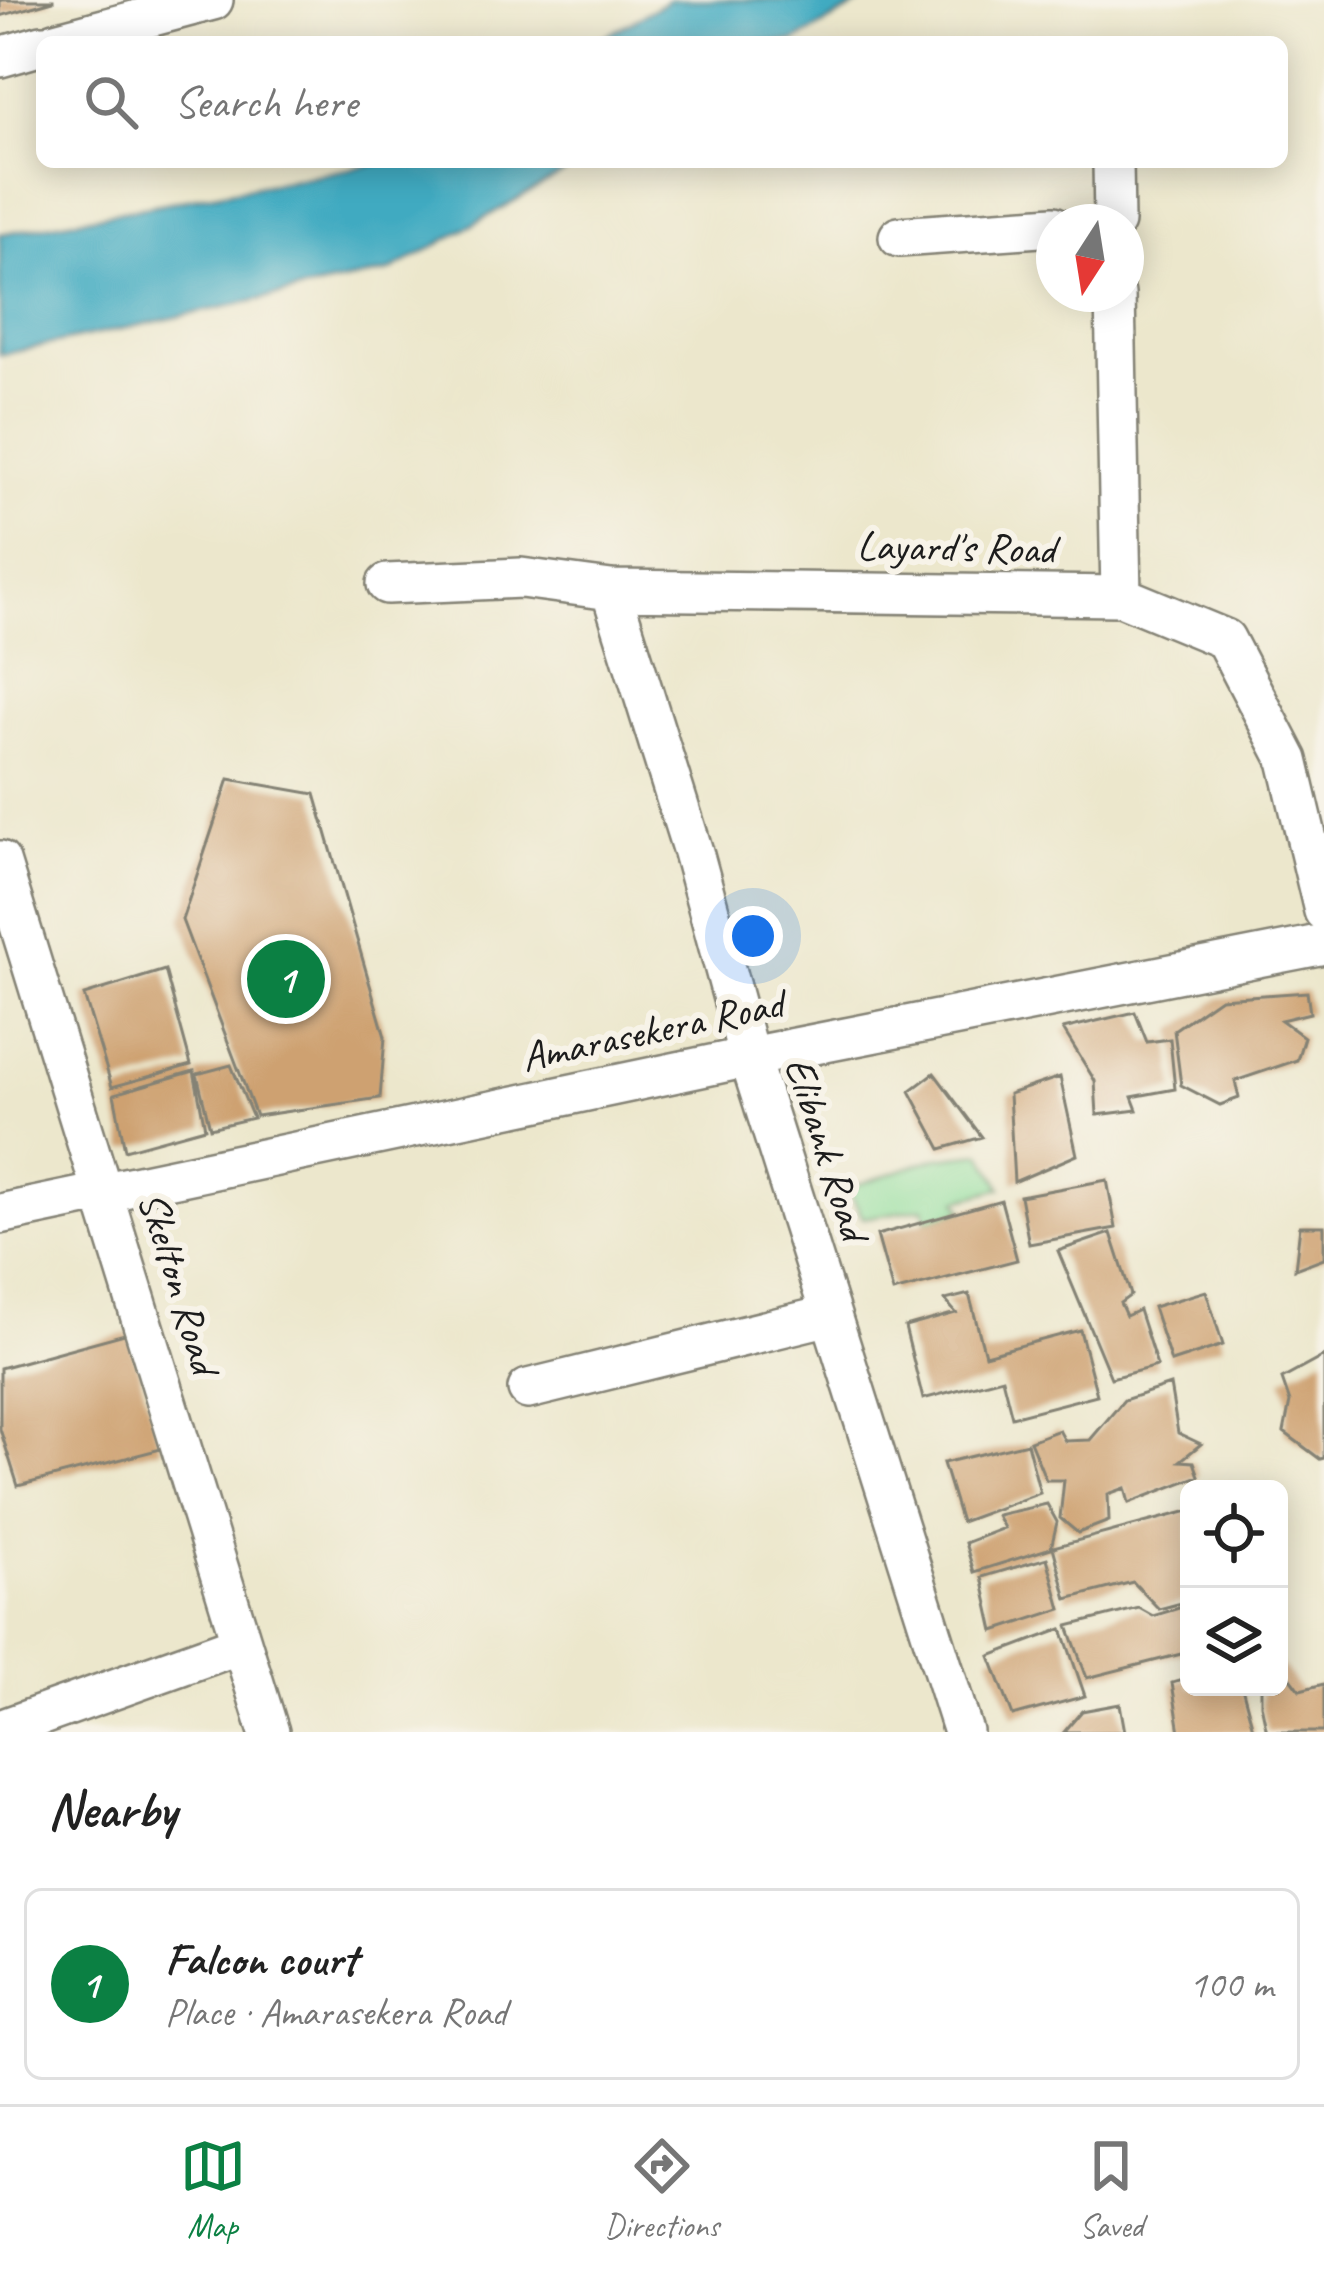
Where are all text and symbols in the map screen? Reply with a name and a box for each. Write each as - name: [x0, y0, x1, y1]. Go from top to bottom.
- search box: [36, 36, 1288, 168]
- icon: search: [78, 69, 144, 135]
- text: Search here: [174, 74, 357, 131]
- north arrow: [1036, 204, 1144, 312]
- street label: Layard's Road: [857, 519, 1062, 576]
- your location: [723, 906, 783, 966]
- pin: 1: [247, 934, 325, 1024]
- street label: Amarasekera Road: [517, 976, 793, 1084]
- street label: Elibank Road: [772, 1051, 883, 1252]
- street label: Skelton Road: [126, 1185, 233, 1386]
- map controls: [1180, 1480, 1288, 1696]
- button: locate: [1180, 1480, 1288, 1588]
- button: layers: [1180, 1588, 1288, 1696]
- text: Nearby: [48, 1778, 176, 1842]
- text: Falcon court: [165, 1931, 357, 1988]
- text: 1: [81, 1960, 99, 2009]
- text: 100 m: [1189, 1960, 1273, 2009]
- text: Place · Amarasekera Road: [165, 1988, 507, 2037]
- tab: Map: [180, 2133, 246, 2247]
- tab: Directions: [605, 2133, 719, 2247]
- tab: Saved: [1078, 2133, 1144, 2247]

